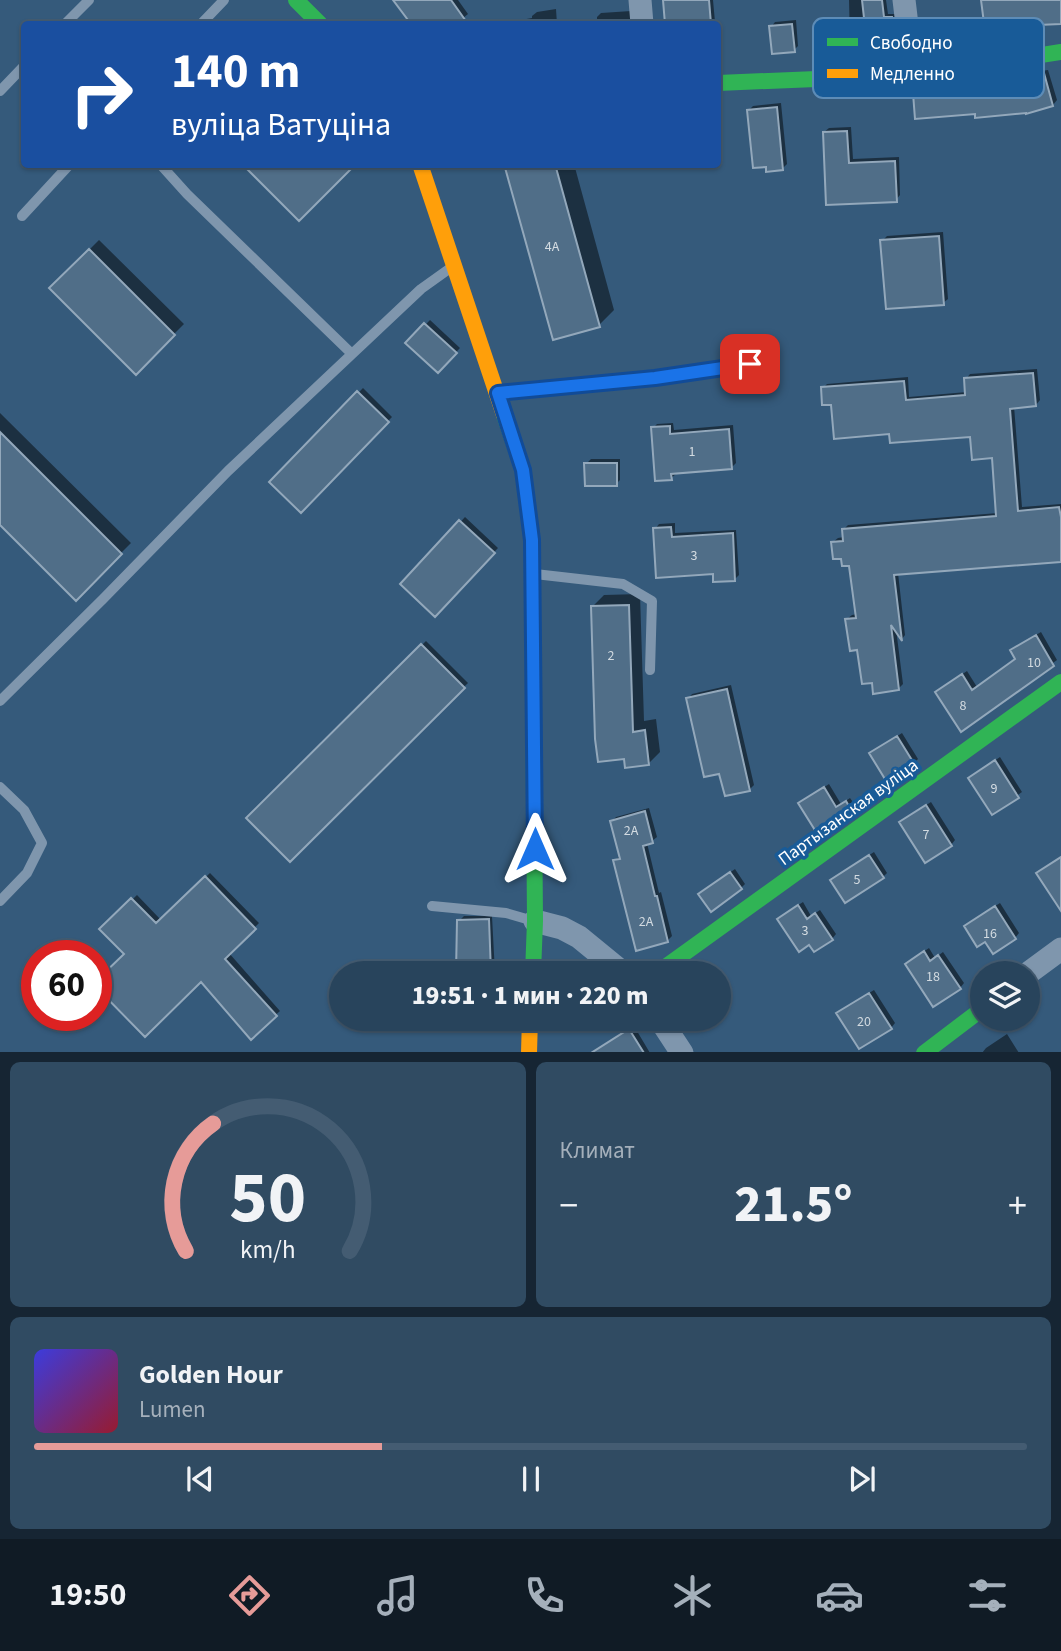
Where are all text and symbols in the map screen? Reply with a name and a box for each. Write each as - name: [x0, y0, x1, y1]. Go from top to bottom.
- legend: [813, 18, 1044, 98]
- text: Свободно: [870, 30, 953, 57]
- text: 140 m: [171, 37, 300, 107]
- icon: right: [56, 49, 147, 140]
- text: Медленно: [870, 61, 955, 88]
- text: вуліца Ватуціна: [171, 102, 391, 148]
- house number: 4А: [545, 237, 560, 257]
- pin: [720, 334, 780, 394]
- icon: arrive: [731, 345, 769, 383]
- house number: 1: [689, 442, 696, 462]
- house number: 3: [691, 546, 698, 566]
- house number: 2: [608, 646, 615, 666]
- house number: 10: [1027, 653, 1041, 673]
- house number: 8: [960, 696, 967, 716]
- street label: Партызанская вуліца: [773, 753, 923, 872]
- house number: 9: [991, 779, 998, 799]
- position arrow: [498, 812, 572, 886]
- house number: 2А: [624, 821, 639, 841]
- house number: 7: [923, 825, 930, 845]
- house number: 5: [854, 870, 861, 890]
- house number: 2А: [639, 912, 654, 932]
- house number: 3: [802, 921, 809, 941]
- house number: 16: [983, 924, 997, 944]
- speed limit sign: 60: [21, 940, 112, 1031]
- map controls: [970, 961, 1040, 1031]
- button: layers: [970, 961, 1040, 1031]
- house number: 18: [926, 967, 940, 987]
- text: 19:51 · 1 мин · 220 m: [412, 977, 648, 1014]
- house number: 20: [857, 1012, 871, 1032]
- text: Климат: [560, 1134, 635, 1167]
- text: 50: [229, 1146, 306, 1250]
- text: 21.5°: [734, 1168, 853, 1242]
- text: −: [560, 1179, 578, 1233]
- text: +: [1008, 1179, 1027, 1233]
- text: km/h: [240, 1231, 296, 1267]
- text: Golden Hour: [139, 1356, 283, 1393]
- text: Lumen: [139, 1393, 206, 1426]
- icon: previous: [181, 1460, 219, 1498]
- icon: pause: [512, 1460, 550, 1498]
- icon: next: [843, 1460, 881, 1498]
- icon: directions: [225, 1571, 274, 1620]
- icon: music: [373, 1571, 422, 1620]
- icon: phone: [520, 1571, 569, 1620]
- icon: climate: [668, 1571, 717, 1620]
- icon: car: [815, 1571, 864, 1620]
- icon: filters: [963, 1571, 1012, 1620]
- text: 19:50: [49, 1572, 126, 1618]

